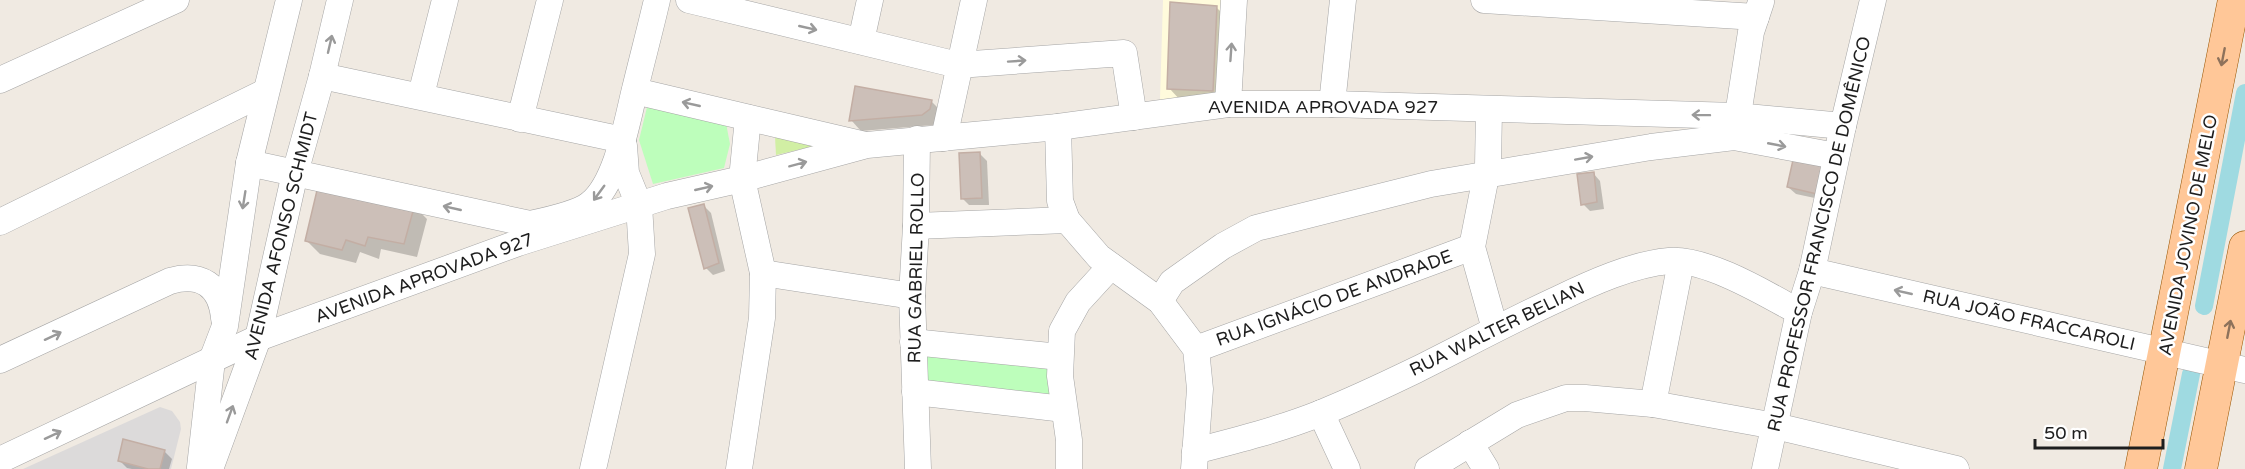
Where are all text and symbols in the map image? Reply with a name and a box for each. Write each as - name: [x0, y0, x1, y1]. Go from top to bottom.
- one-way arrow: [798, 22, 817, 34]
- street label: RUA PROFESSOR FRANCISCO DE DOMÊNICO: [1763, 34, 1875, 434]
- one-way arrow: [324, 35, 336, 54]
- one-way arrow: [1226, 43, 1237, 63]
- one-way arrow: [2217, 47, 2228, 67]
- one-way arrow: [1006, 55, 1026, 66]
- street label: AVENIDA APROVADA 927: [1208, 96, 1438, 118]
- one-way arrow: [682, 98, 701, 110]
- street label: AVENIDA AFONSO SCHMIDT: [240, 110, 322, 362]
- one-way arrow: [1691, 110, 1711, 121]
- street label: AVENIDA JOVINO DE MELO: [2154, 113, 2222, 357]
- one-way arrow: [1767, 140, 1786, 151]
- one-way arrow: [1574, 152, 1594, 163]
- one-way arrow: [788, 157, 807, 169]
- street label: RUA GABRIEL ROLLO: [903, 172, 929, 364]
- one-way arrow: [694, 181, 713, 193]
- one-way arrow: [593, 184, 605, 200]
- one-way arrow: [238, 190, 249, 210]
- one-way arrow: [442, 202, 462, 213]
- street label: AVENIDA APROVADA 927: [312, 228, 536, 328]
- street label: RUA IGNÁCIO DE ANDRADE: [1213, 245, 1455, 351]
- street label: RUA WALTER BELIAN: [1406, 277, 1588, 381]
- one-way arrow: [1894, 285, 1913, 297]
- street label: RUA JOÃO FRACCAROLI: [1921, 285, 2137, 355]
- one-way arrow: [2224, 320, 2235, 340]
- one-way arrow: [43, 329, 61, 341]
- one-way arrow: [225, 405, 236, 424]
- scale bar: [2035, 412, 2162, 450]
- text: 50 m: [2044, 422, 2088, 444]
- one-way arrow: [43, 428, 61, 440]

